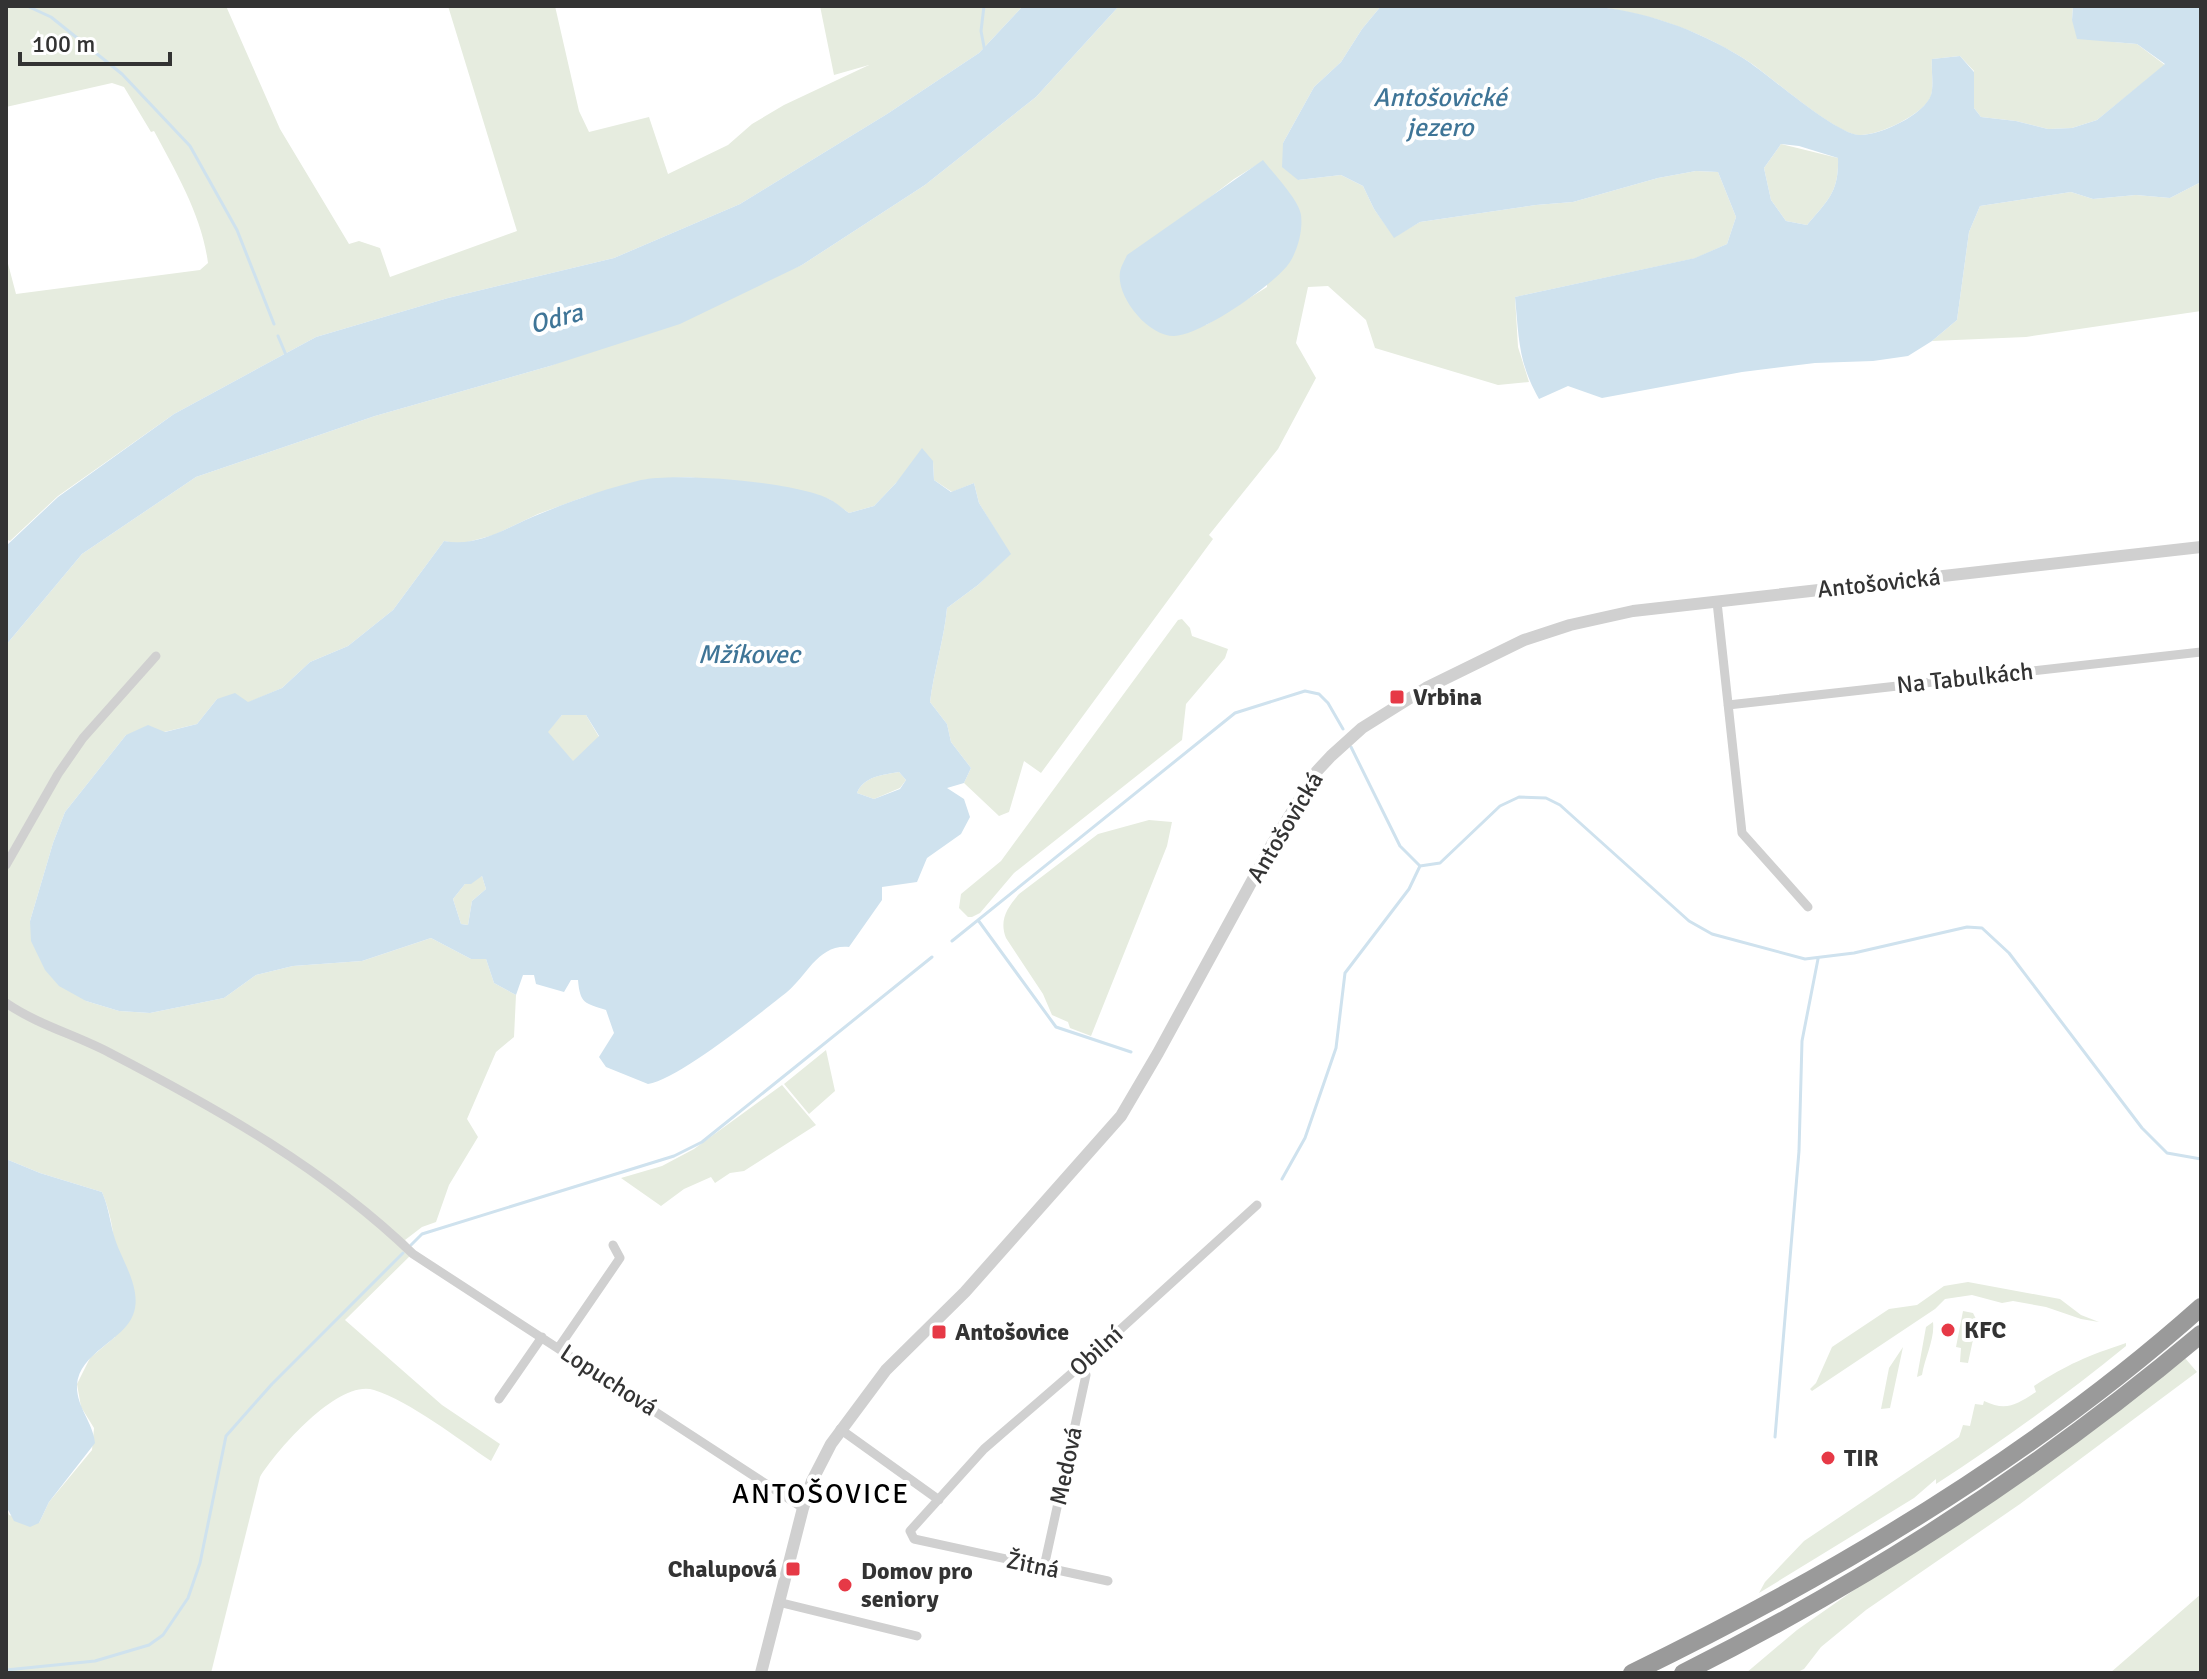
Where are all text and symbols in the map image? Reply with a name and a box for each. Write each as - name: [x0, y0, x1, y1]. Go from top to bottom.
- scale bar: [20, 16, 170, 66]
- text: 100 m: [32, 29, 95, 59]
- water label: Antošovické jezero: [1373, 82, 1509, 144]
- water label: Odra: [526, 296, 587, 341]
- street label: Antošovická: [1816, 562, 1942, 604]
- water label: Mžíkovec: [698, 639, 802, 671]
- street label: Na Tabulkách: [1895, 656, 2035, 700]
- place label: Vrbina: [1413, 682, 1482, 712]
- marker: Vrbina: [1388, 688, 1406, 706]
- street label: Antošovická: [1240, 766, 1330, 888]
- place label: KFC: [1964, 1315, 2007, 1345]
- place label: Antošovice: [955, 1317, 1069, 1347]
- street label: Obilní: [1063, 1319, 1129, 1383]
- marker: KFC: [1939, 1321, 1957, 1339]
- marker: Antošovice: [930, 1323, 948, 1341]
- street label: Lopuchová: [555, 1338, 663, 1422]
- street label: Medová: [1043, 1424, 1089, 1508]
- place label: TIR: [1844, 1443, 1879, 1473]
- marker: TIR: [1819, 1449, 1837, 1467]
- district label: ANTOŠOVICE: [732, 1477, 910, 1511]
- street label: Žitná: [1004, 1545, 1062, 1585]
- place label: Chalupová: [668, 1554, 777, 1584]
- place label: Domov pro seniory: [861, 1556, 973, 1614]
- marker: Chalupová: [784, 1560, 802, 1578]
- marker: Domov pro seniory: [836, 1576, 854, 1594]

